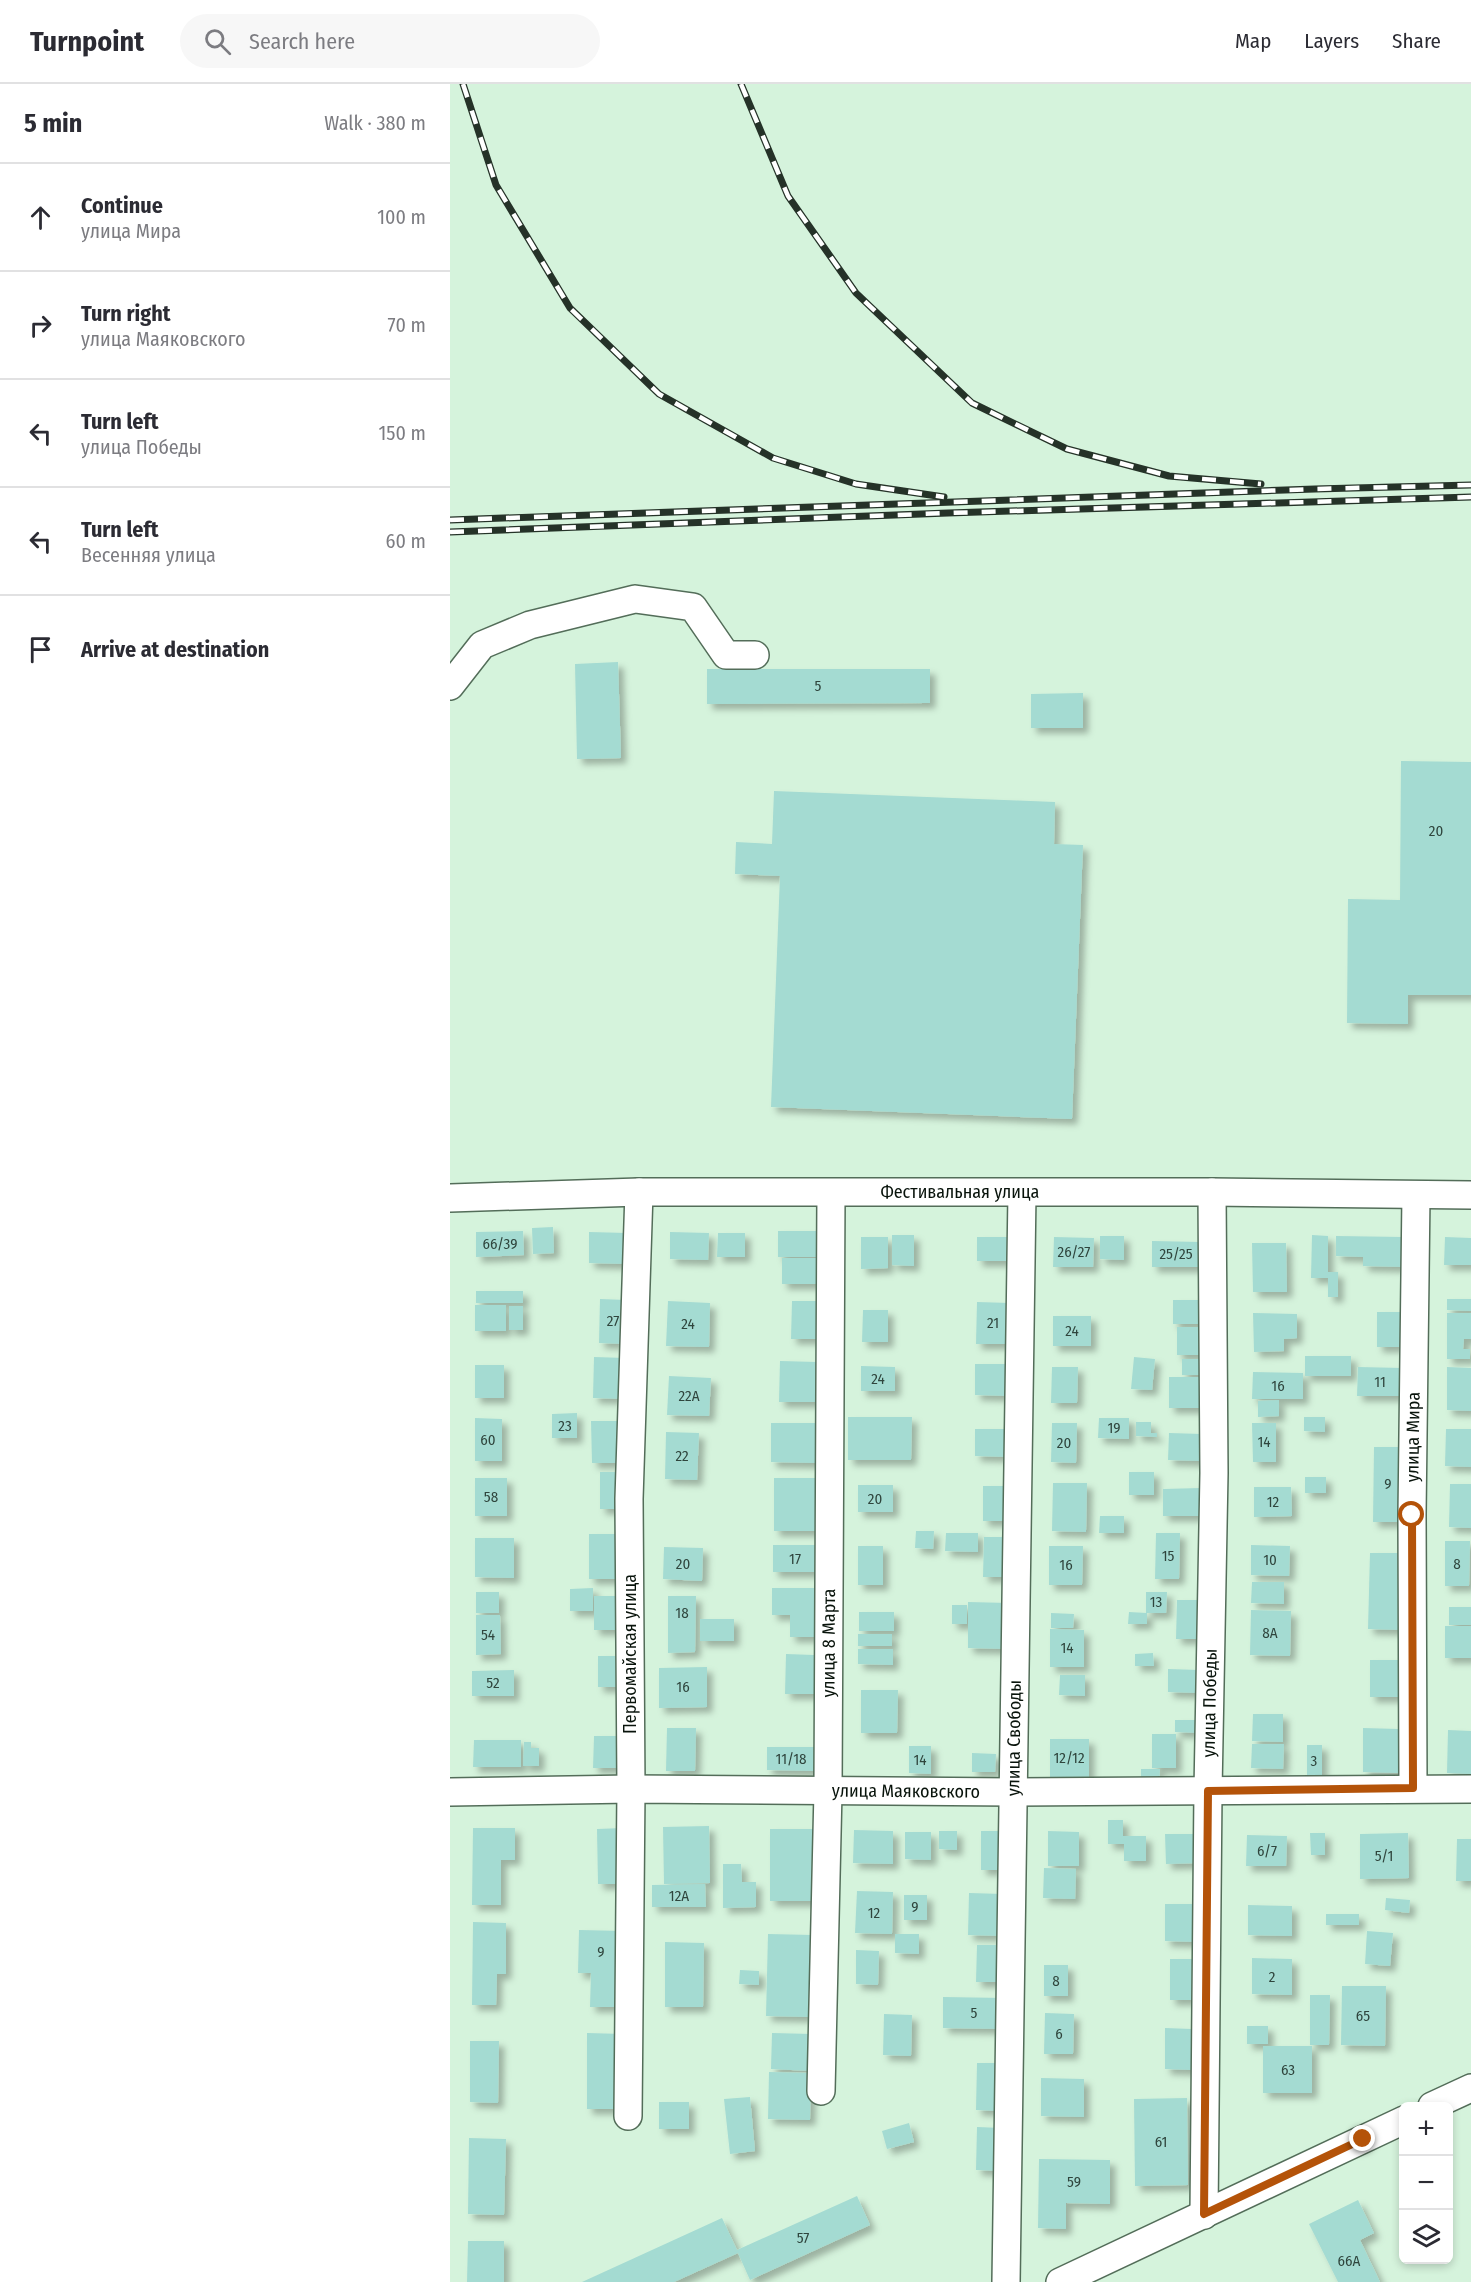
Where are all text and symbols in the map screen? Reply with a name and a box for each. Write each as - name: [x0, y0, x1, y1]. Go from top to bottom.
- search box: [180, 14, 600, 68]
- text: Turnpoint: [30, 25, 144, 58]
- icon: search: [201, 25, 234, 58]
- text: Search here: [249, 28, 355, 55]
- text: Map: [1235, 28, 1271, 54]
- text: Layers: [1304, 28, 1359, 54]
- text: Share: [1392, 28, 1441, 54]
- text: 5 min: [24, 108, 82, 139]
- text: Walk · 380 m: [324, 111, 426, 135]
- text: Continue: [81, 192, 163, 219]
- icon: ahead: [24, 201, 57, 234]
- text: 100 m: [377, 205, 426, 229]
- text: улица Мира: [81, 219, 181, 243]
- text: Turn right: [81, 300, 170, 327]
- icon: right: [24, 309, 57, 342]
- text: 70 m: [388, 313, 426, 337]
- text: улица Маяковского: [81, 327, 245, 351]
- text: Turn left: [81, 408, 159, 435]
- icon: left: [24, 417, 57, 450]
- text: 150 m: [379, 421, 426, 445]
- text: улица Победы: [81, 435, 202, 459]
- text: Turn left: [81, 516, 159, 543]
- icon: left: [24, 525, 57, 558]
- text: 60 m: [386, 529, 426, 553]
- text: Весенняя улица: [81, 543, 216, 567]
- icon: arrive: [24, 633, 57, 666]
- text: Arrive at destination: [81, 636, 269, 663]
- house number: 5: [815, 677, 822, 695]
- house number: 20: [1429, 822, 1443, 840]
- street label: Фестивальная улица: [880, 1181, 1040, 1203]
- house number: 66/39: [482, 1235, 518, 1253]
- house number: 26/27: [1058, 1243, 1090, 1261]
- house number: 25/25: [1159, 1245, 1193, 1263]
- house number: 27: [607, 1312, 619, 1330]
- house number: 21: [987, 1314, 999, 1332]
- house number: 24: [681, 1315, 695, 1333]
- house number: 24: [1065, 1322, 1079, 1340]
- house number: 24: [871, 1370, 885, 1388]
- house number: 11: [1374, 1373, 1386, 1391]
- house number: 16: [1271, 1377, 1285, 1395]
- house number: 22А: [678, 1387, 700, 1405]
- street label: улица Мира: [1401, 1392, 1425, 1482]
- house number: 23: [558, 1417, 572, 1435]
- house number: 19: [1107, 1419, 1121, 1437]
- house number: 60: [480, 1431, 496, 1449]
- house number: 14: [1257, 1433, 1271, 1451]
- house number: 20: [1057, 1434, 1071, 1452]
- house number: 22: [675, 1447, 689, 1465]
- house number: 9: [1384, 1475, 1392, 1493]
- house number: 58: [484, 1488, 498, 1506]
- house number: 20: [868, 1490, 882, 1508]
- house number: 12: [1267, 1493, 1280, 1511]
- route start: [1398, 1501, 1424, 1527]
- house number: 15: [1162, 1547, 1174, 1565]
- house number: 17: [789, 1550, 801, 1568]
- house number: 10: [1263, 1551, 1277, 1569]
- house number: 20: [676, 1555, 690, 1573]
- house number: 8: [1453, 1555, 1461, 1573]
- house number: 16: [1059, 1556, 1073, 1574]
- street label: Первомайская улица: [619, 1574, 641, 1734]
- street label: улица 8 Марта: [817, 1588, 840, 1698]
- house number: 13: [1150, 1593, 1163, 1611]
- house number: 18: [675, 1604, 689, 1622]
- house number: 8А: [1262, 1624, 1278, 1642]
- house number: 54: [481, 1626, 495, 1644]
- house number: 14: [1060, 1639, 1074, 1657]
- street label: улица Победы: [1198, 1648, 1222, 1758]
- house number: 52: [486, 1674, 500, 1692]
- house number: 16: [676, 1678, 690, 1696]
- street label: улица Свободы: [1002, 1680, 1026, 1796]
- house number: 12/12: [1053, 1749, 1085, 1767]
- house number: 11/18: [776, 1750, 806, 1768]
- house number: 14: [913, 1751, 927, 1769]
- house number: 3: [1311, 1752, 1318, 1770]
- street label: улица Маяковского: [832, 1780, 980, 1803]
- house number: 6/7: [1257, 1842, 1277, 1860]
- house number: 5/1: [1375, 1847, 1393, 1865]
- house number: 12А: [669, 1887, 689, 1905]
- house number: 9: [911, 1898, 919, 1916]
- house number: 12: [868, 1904, 881, 1922]
- house number: 9: [597, 1943, 605, 1961]
- house number: 2: [1269, 1968, 1276, 1986]
- house number: 8: [1052, 1972, 1060, 1990]
- house number: 5: [971, 2004, 978, 2022]
- house number: 65: [1356, 2007, 1370, 2025]
- house number: 6: [1055, 2025, 1063, 2043]
- house number: 63: [1281, 2061, 1295, 2079]
- map controls: [1399, 2102, 1453, 2264]
- button: +: [1399, 2102, 1453, 2156]
- route end: [1349, 2125, 1375, 2151]
- house number: 61: [1155, 2133, 1167, 2151]
- button: −: [1399, 2156, 1453, 2210]
- house number: 59: [1067, 2173, 1081, 2191]
- button: layers: [1399, 2210, 1453, 2264]
- house number: 57: [797, 2229, 809, 2247]
- house number: 66А: [1338, 2252, 1360, 2270]

